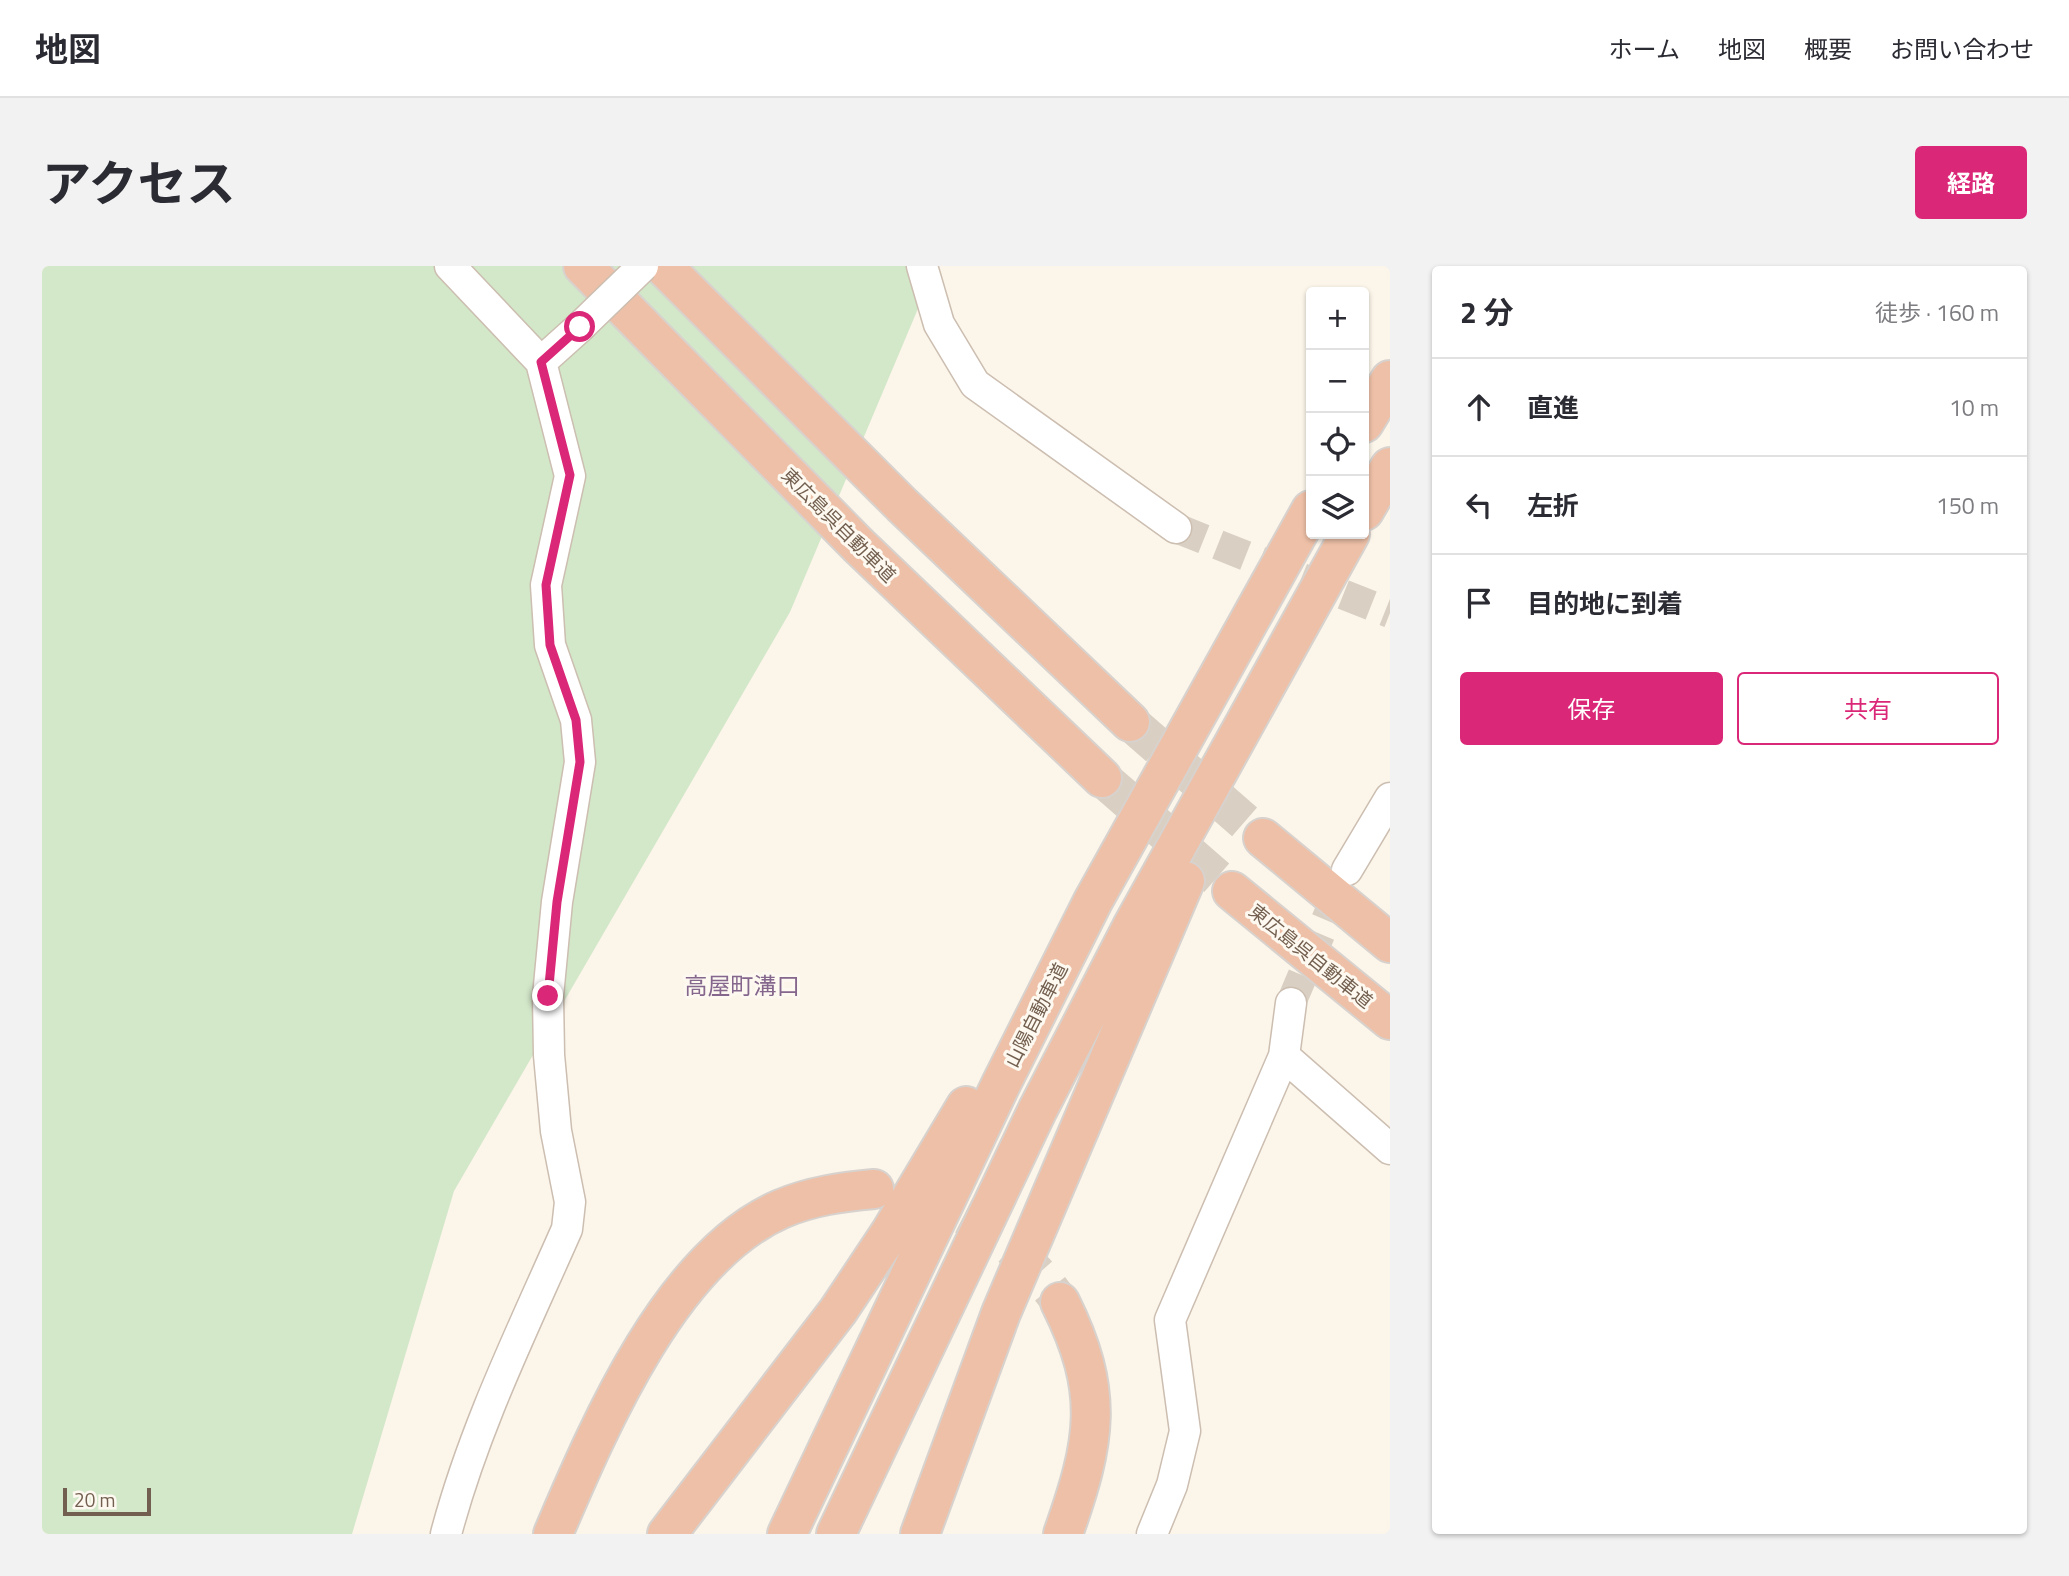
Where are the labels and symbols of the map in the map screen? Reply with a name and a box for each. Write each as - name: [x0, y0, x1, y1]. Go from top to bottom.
- route start: [564, 311, 595, 342]
- street label: 東広島呉自動車道: [775, 461, 903, 589]
- street label: 東広島呉自動車道: [1243, 897, 1380, 1015]
- street label: 山陽自動車道: [997, 957, 1074, 1072]
- district label: 高屋町溝口: [685, 968, 800, 1003]
- route end: [532, 980, 563, 1011]
- scale bar: [63, 1485, 150, 1517]

